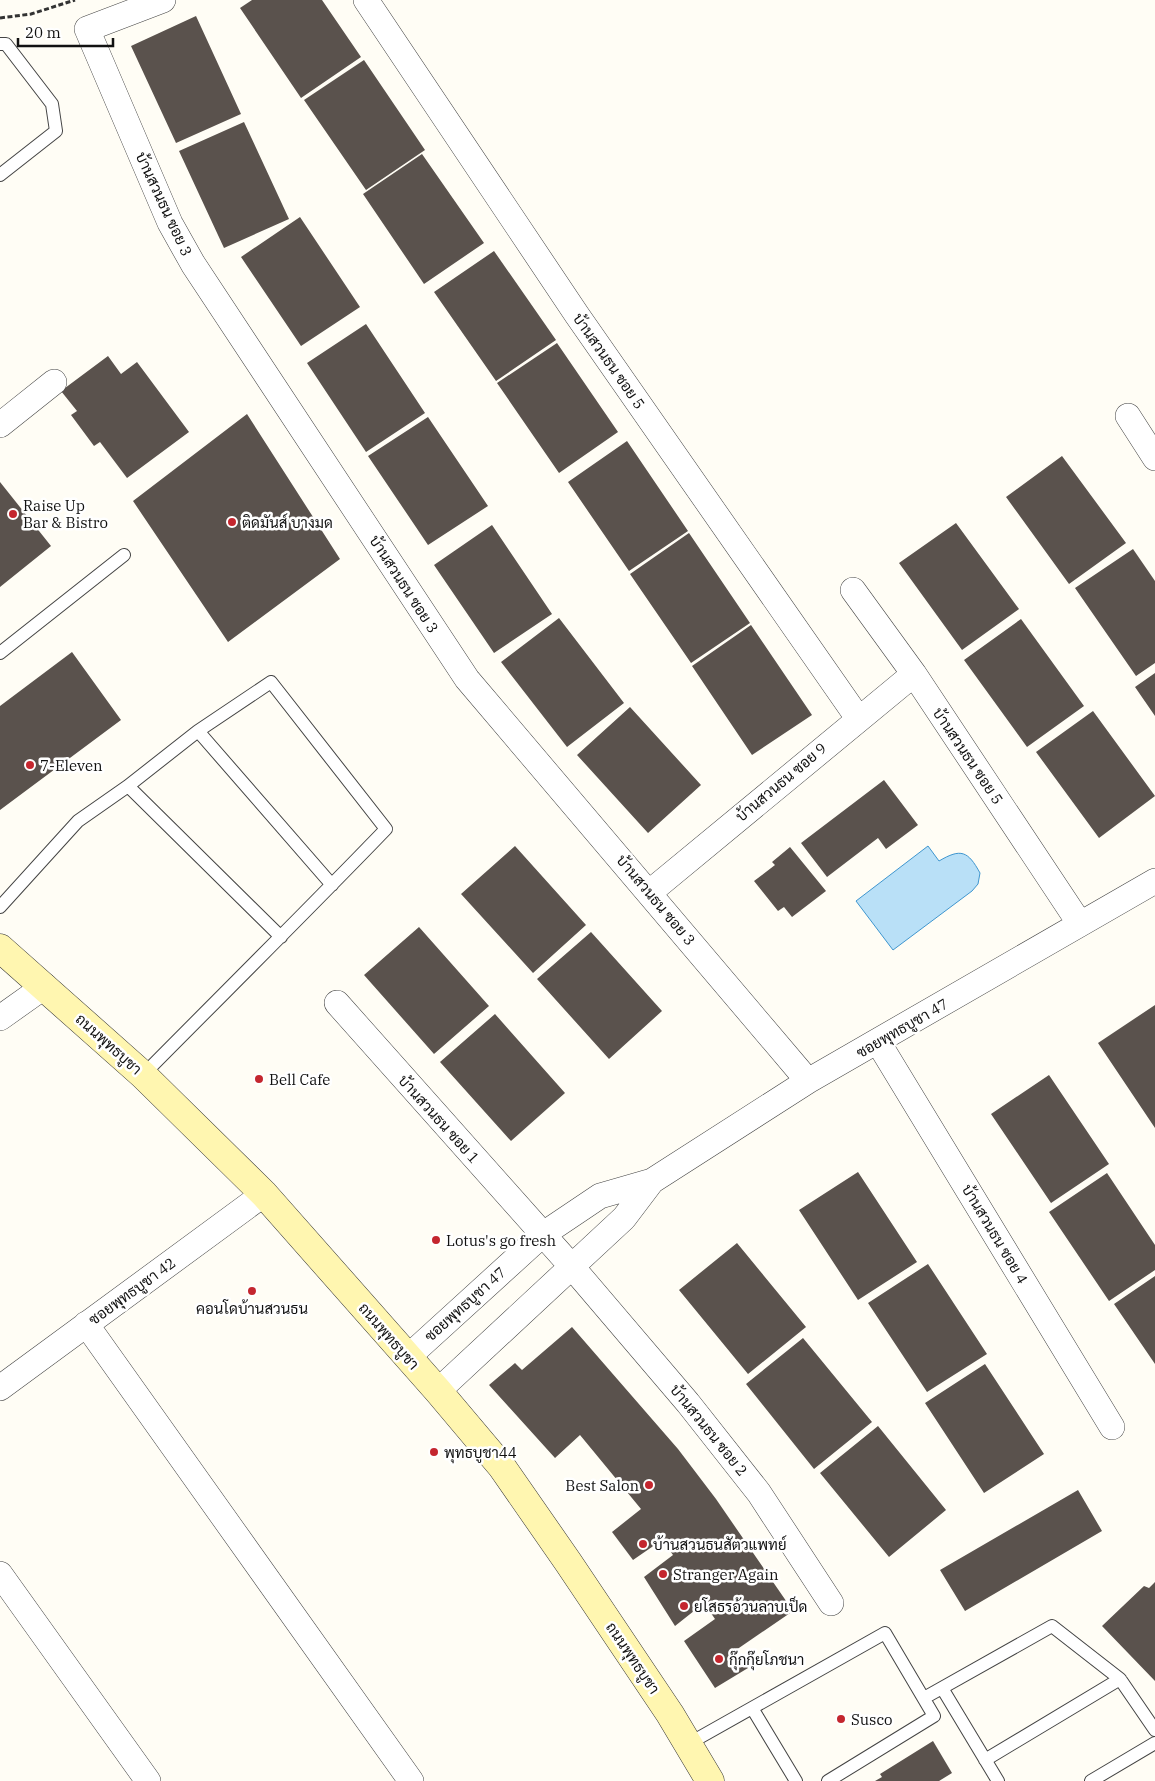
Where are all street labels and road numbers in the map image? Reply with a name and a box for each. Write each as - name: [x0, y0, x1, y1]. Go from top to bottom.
- street label: บ้านสวนธน ซอย 3: [132, 149, 196, 259]
- street label: บ้านสวนธน ซอย 5: [569, 309, 649, 413]
- street label: บ้านสวนธน ซอย 3: [365, 532, 443, 636]
- street label: บ้านสวนธน ซอย 5: [929, 704, 1007, 808]
- street label: บ้านสวนธน ซอย 9: [732, 738, 830, 826]
- street label: บ้านสวนธน ซอย 3: [612, 851, 700, 949]
- street label: ซอยพุทธบูชา 47: [853, 994, 952, 1064]
- street label: ถนนพุทธบูชา: [71, 1009, 146, 1080]
- street label: บ้านสวนธน ซอย 1: [394, 1071, 484, 1167]
- street label: บ้านสวนธน ซอย 4: [958, 1181, 1032, 1287]
- street label: ซอยพุทธบูชา 42: [85, 1253, 180, 1331]
- street label: ซอยพุทธบูชา 47: [420, 1263, 511, 1347]
- street label: ถนนพุทธบูชา: [353, 1299, 423, 1375]
- street label: บ้านสวนธน ซอย 2: [666, 1380, 752, 1480]
- street label: ถนนพุทธบูชา: [600, 1618, 664, 1699]

